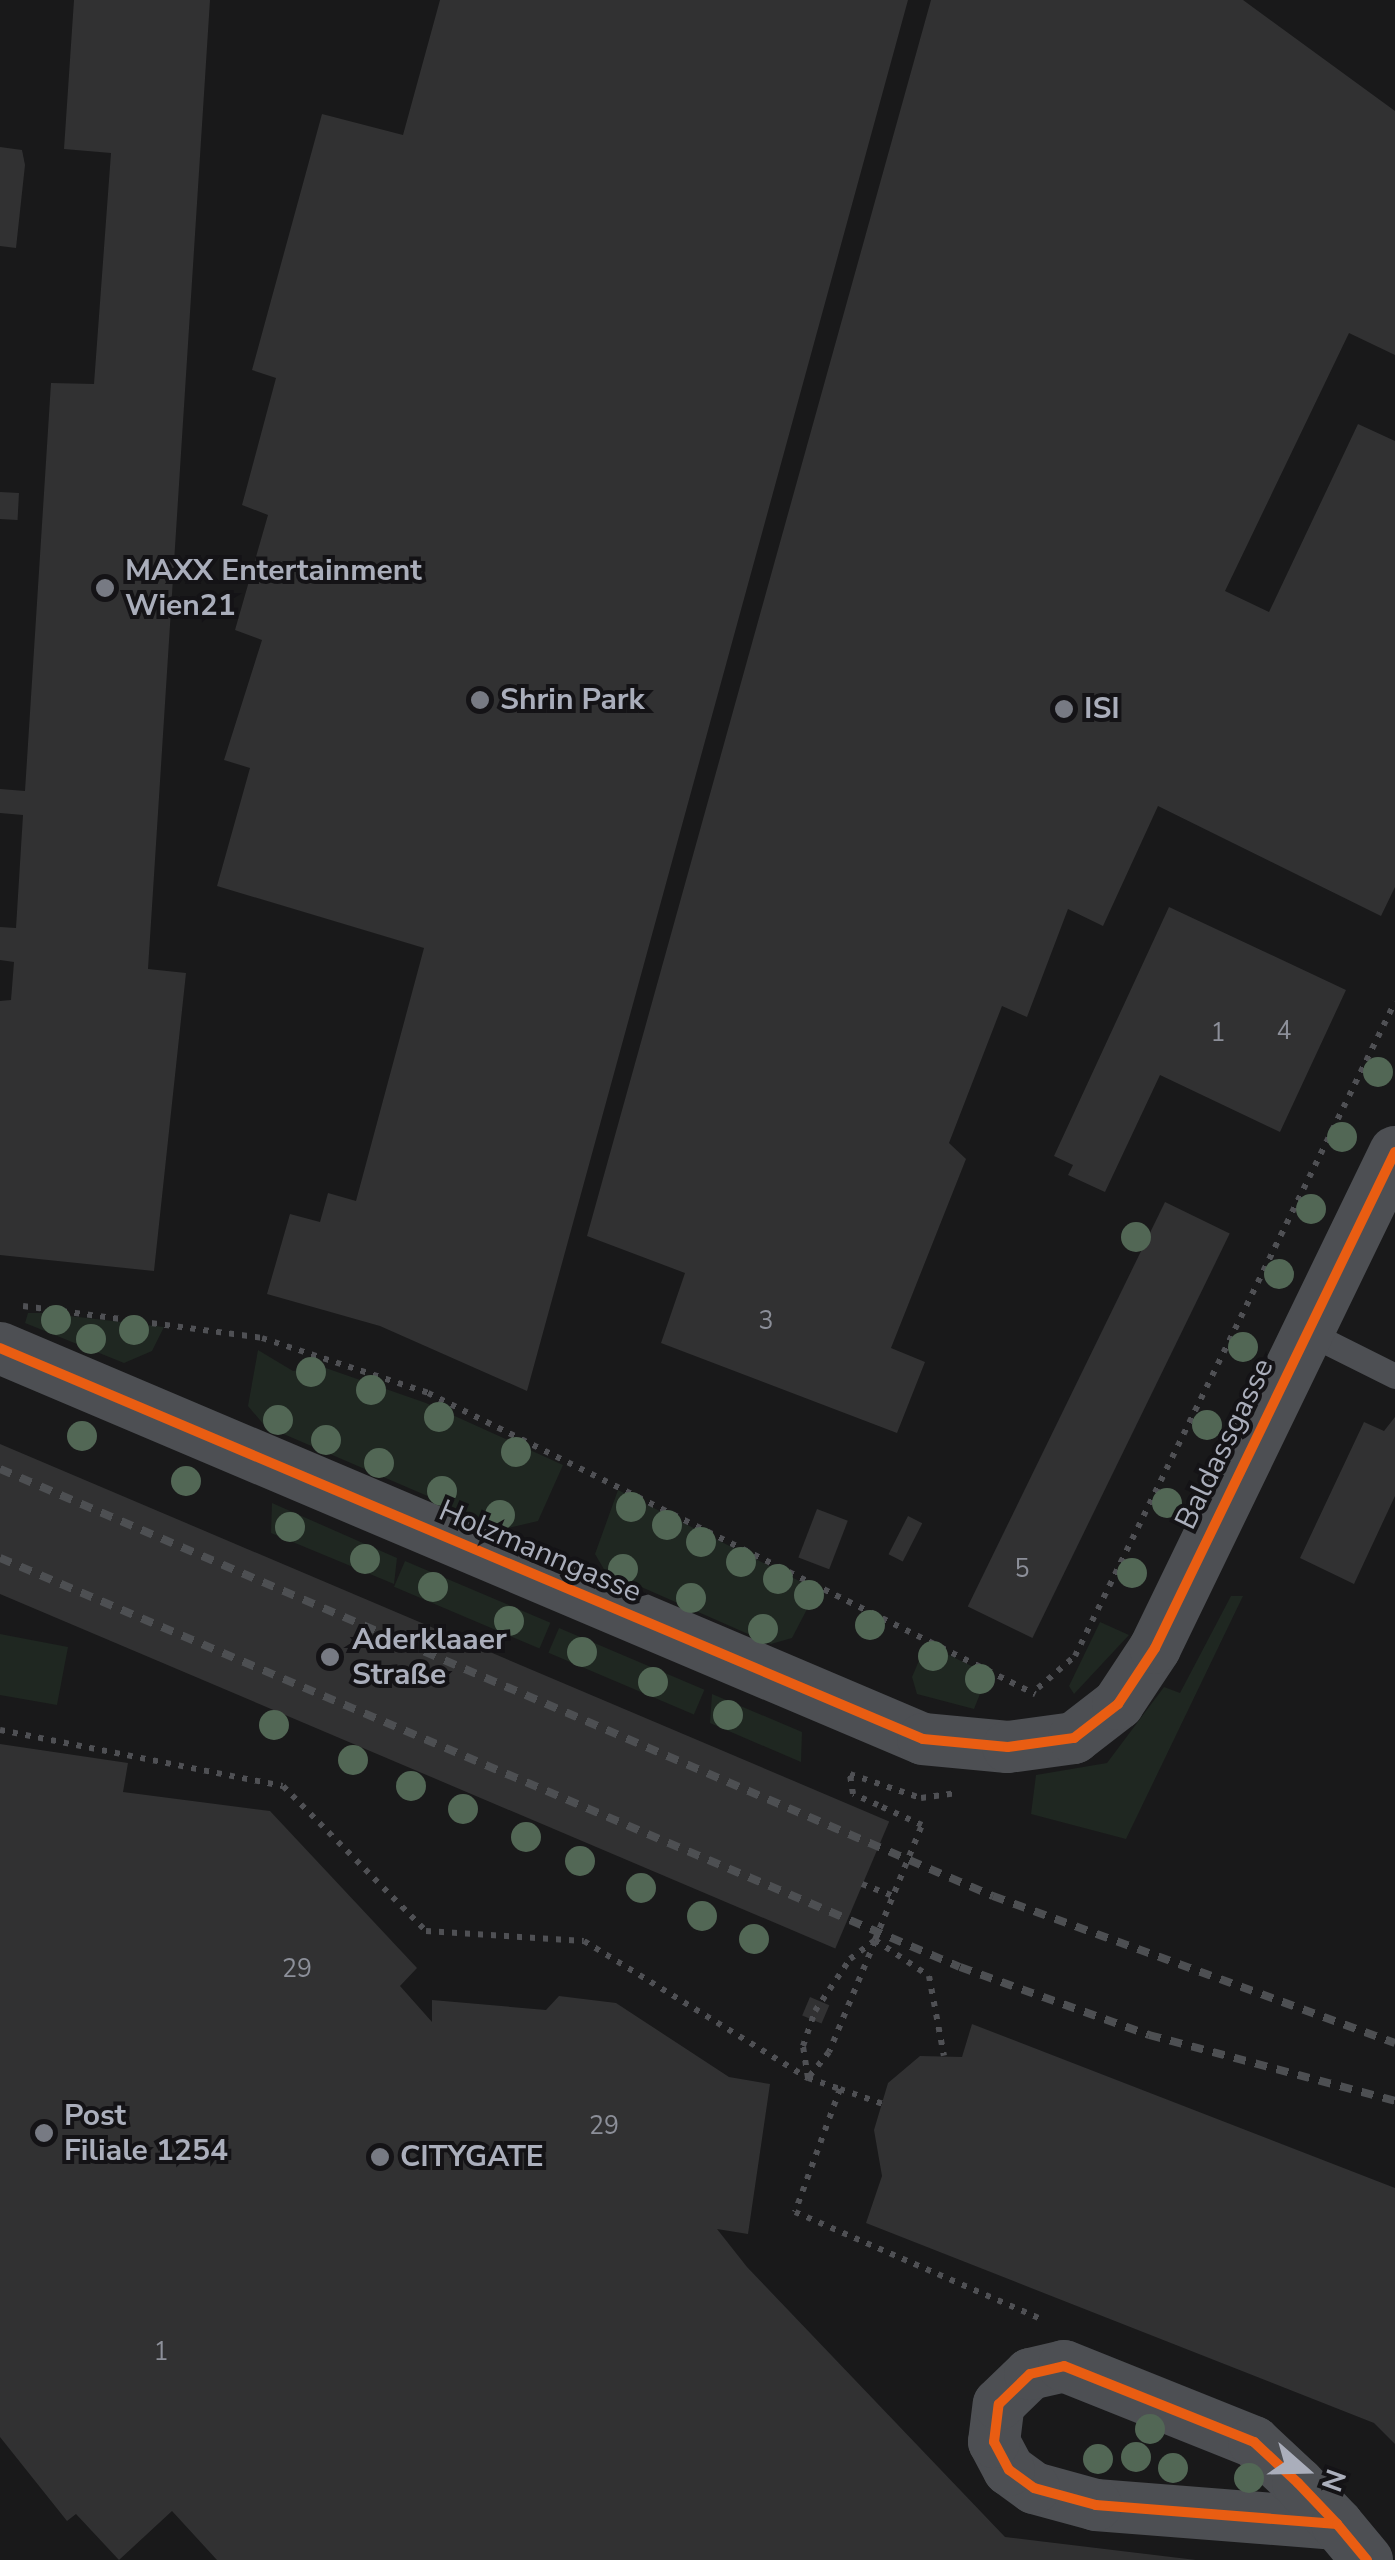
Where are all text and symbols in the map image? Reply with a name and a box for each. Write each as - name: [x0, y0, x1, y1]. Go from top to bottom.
- place label: MAXX Entertainment Wien21: [125, 553, 422, 624]
- marker: MAXX Entertainment Wien21: [94, 577, 116, 599]
- place label: Shrin Park: [500, 682, 645, 718]
- marker: Shrin Park: [469, 689, 491, 711]
- place label: ISI: [1084, 691, 1120, 727]
- marker: ISI: [1053, 698, 1075, 720]
- house number: 4: [1277, 1016, 1291, 1046]
- house number: 1: [1211, 1018, 1225, 1048]
- house number: 3: [759, 1306, 773, 1336]
- street label: Baldassgasse: [1168, 1353, 1282, 1535]
- street label: Holzmanngasse: [433, 1493, 647, 1611]
- house number: 5: [1015, 1554, 1029, 1584]
- place label: Aderklaaer Straße: [352, 1622, 507, 1692]
- marker: Aderklaaer Straße: [317, 1644, 343, 1670]
- house number: 29: [282, 1954, 312, 1984]
- place label: Post Filiale 1254: [64, 2098, 228, 2168]
- house number: 29: [589, 2111, 619, 2141]
- marker: Post Filiale 1254: [33, 2122, 55, 2144]
- place label: CITYGATE: [400, 2139, 544, 2175]
- marker: CITYGATE: [369, 2146, 391, 2168]
- house number: 1: [154, 2337, 168, 2367]
- north arrow: [1255, 2420, 1355, 2520]
- text: N: [1312, 2464, 1355, 2497]

